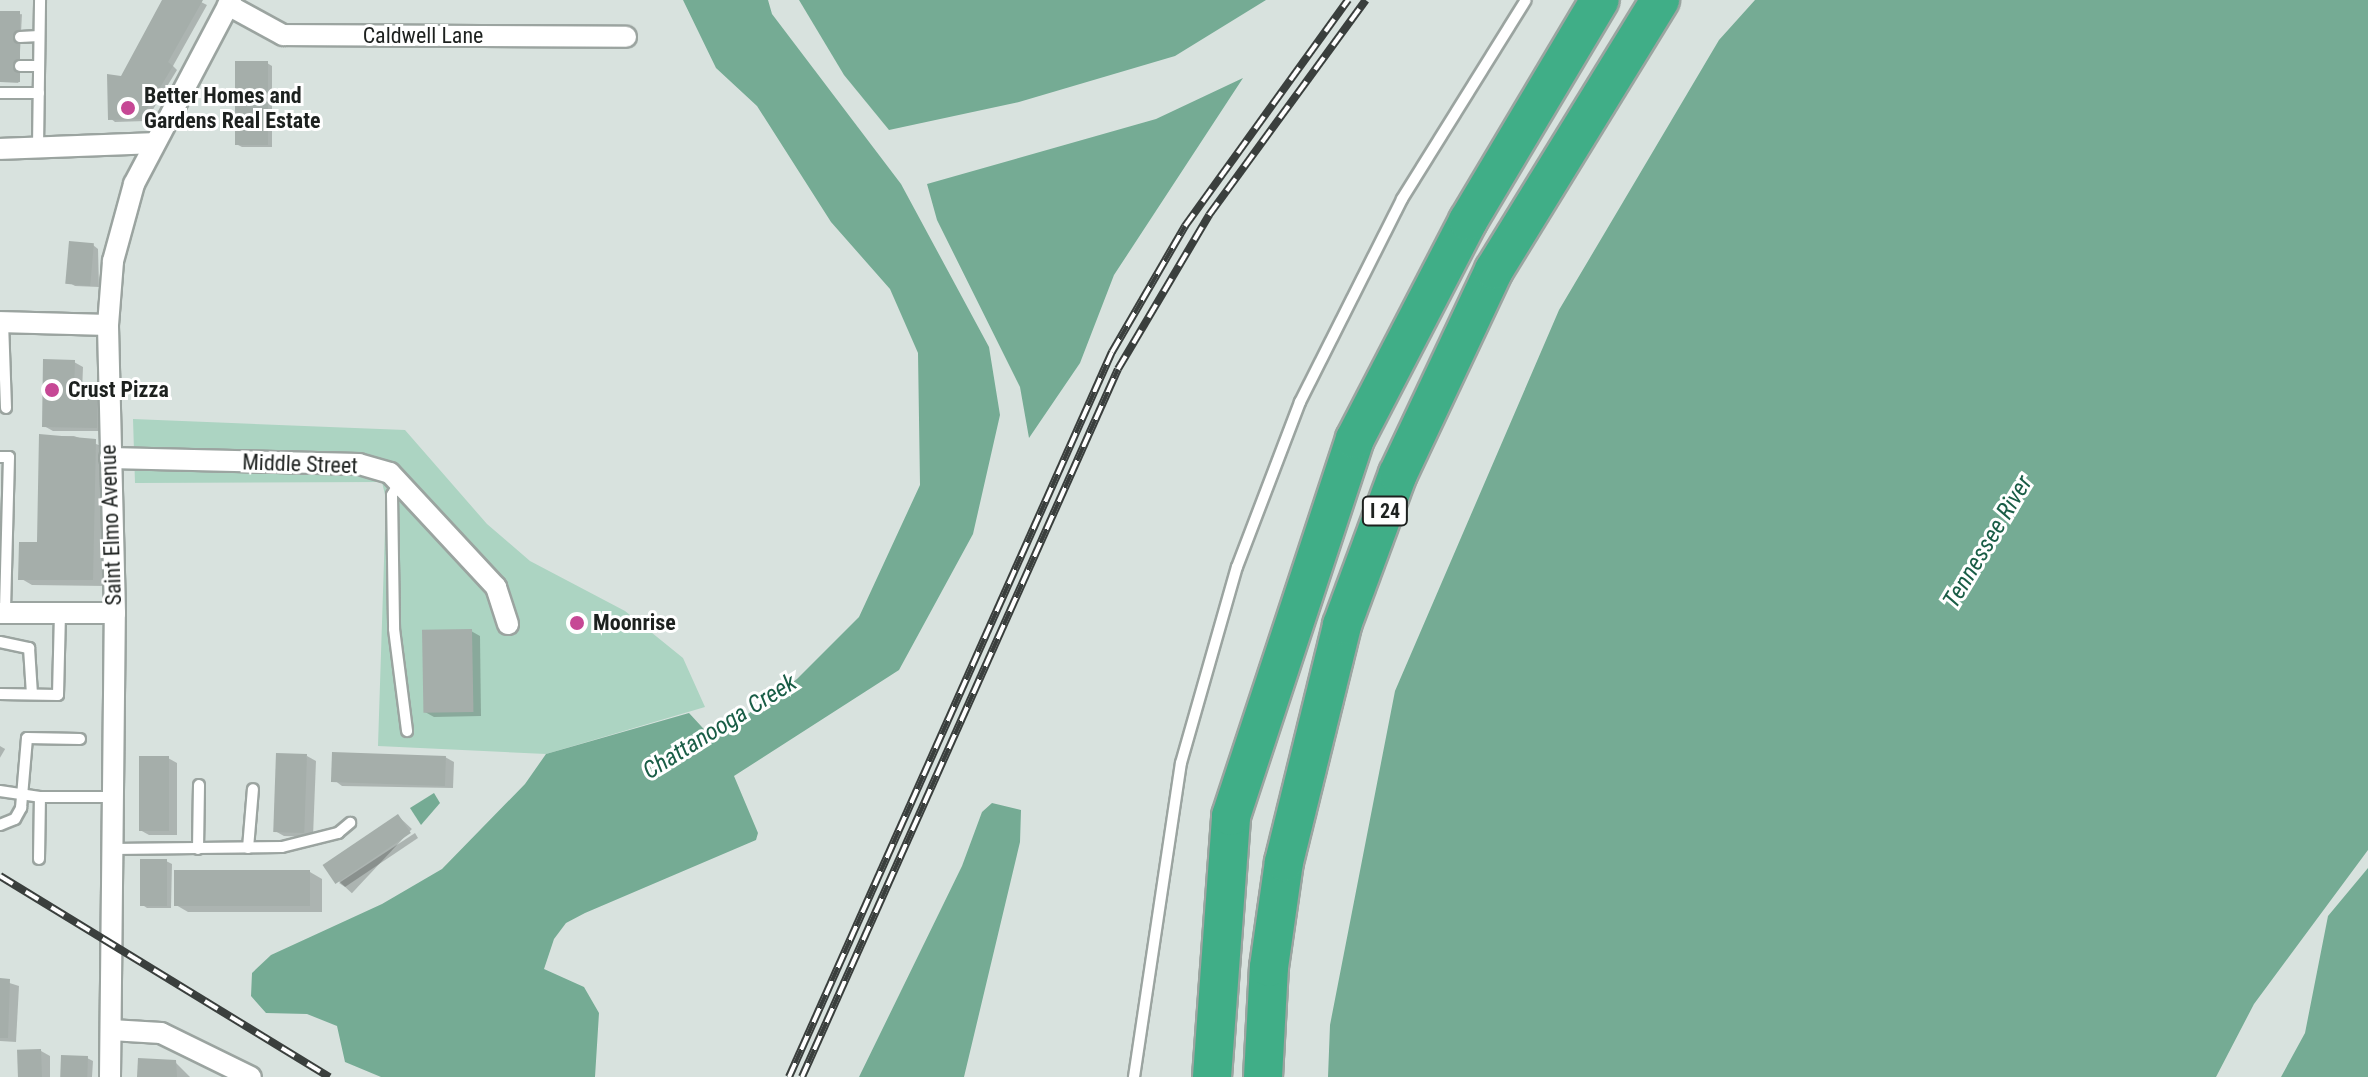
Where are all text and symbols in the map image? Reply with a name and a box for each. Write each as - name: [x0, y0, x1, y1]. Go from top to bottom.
- street label: Caldwell Lane: [363, 23, 483, 49]
- place label: Better Homes and Gardens Real Estate: [144, 82, 320, 134]
- marker: Better Homes and Gardens Real Estate: [119, 99, 137, 117]
- place label: Crust Pizza: [68, 377, 169, 403]
- marker: Crust Pizza: [43, 381, 61, 399]
- street label: Saint Elmo Avenue: [95, 444, 127, 606]
- street label: Middle Street: [242, 449, 358, 479]
- water label: Tennessee River: [1937, 471, 2039, 613]
- road number: I 24: [1361, 495, 1409, 527]
- place label: Moonrise: [593, 610, 676, 636]
- marker: Moonrise: [568, 614, 586, 632]
- water label: Chattanooga Creek: [638, 668, 802, 786]

